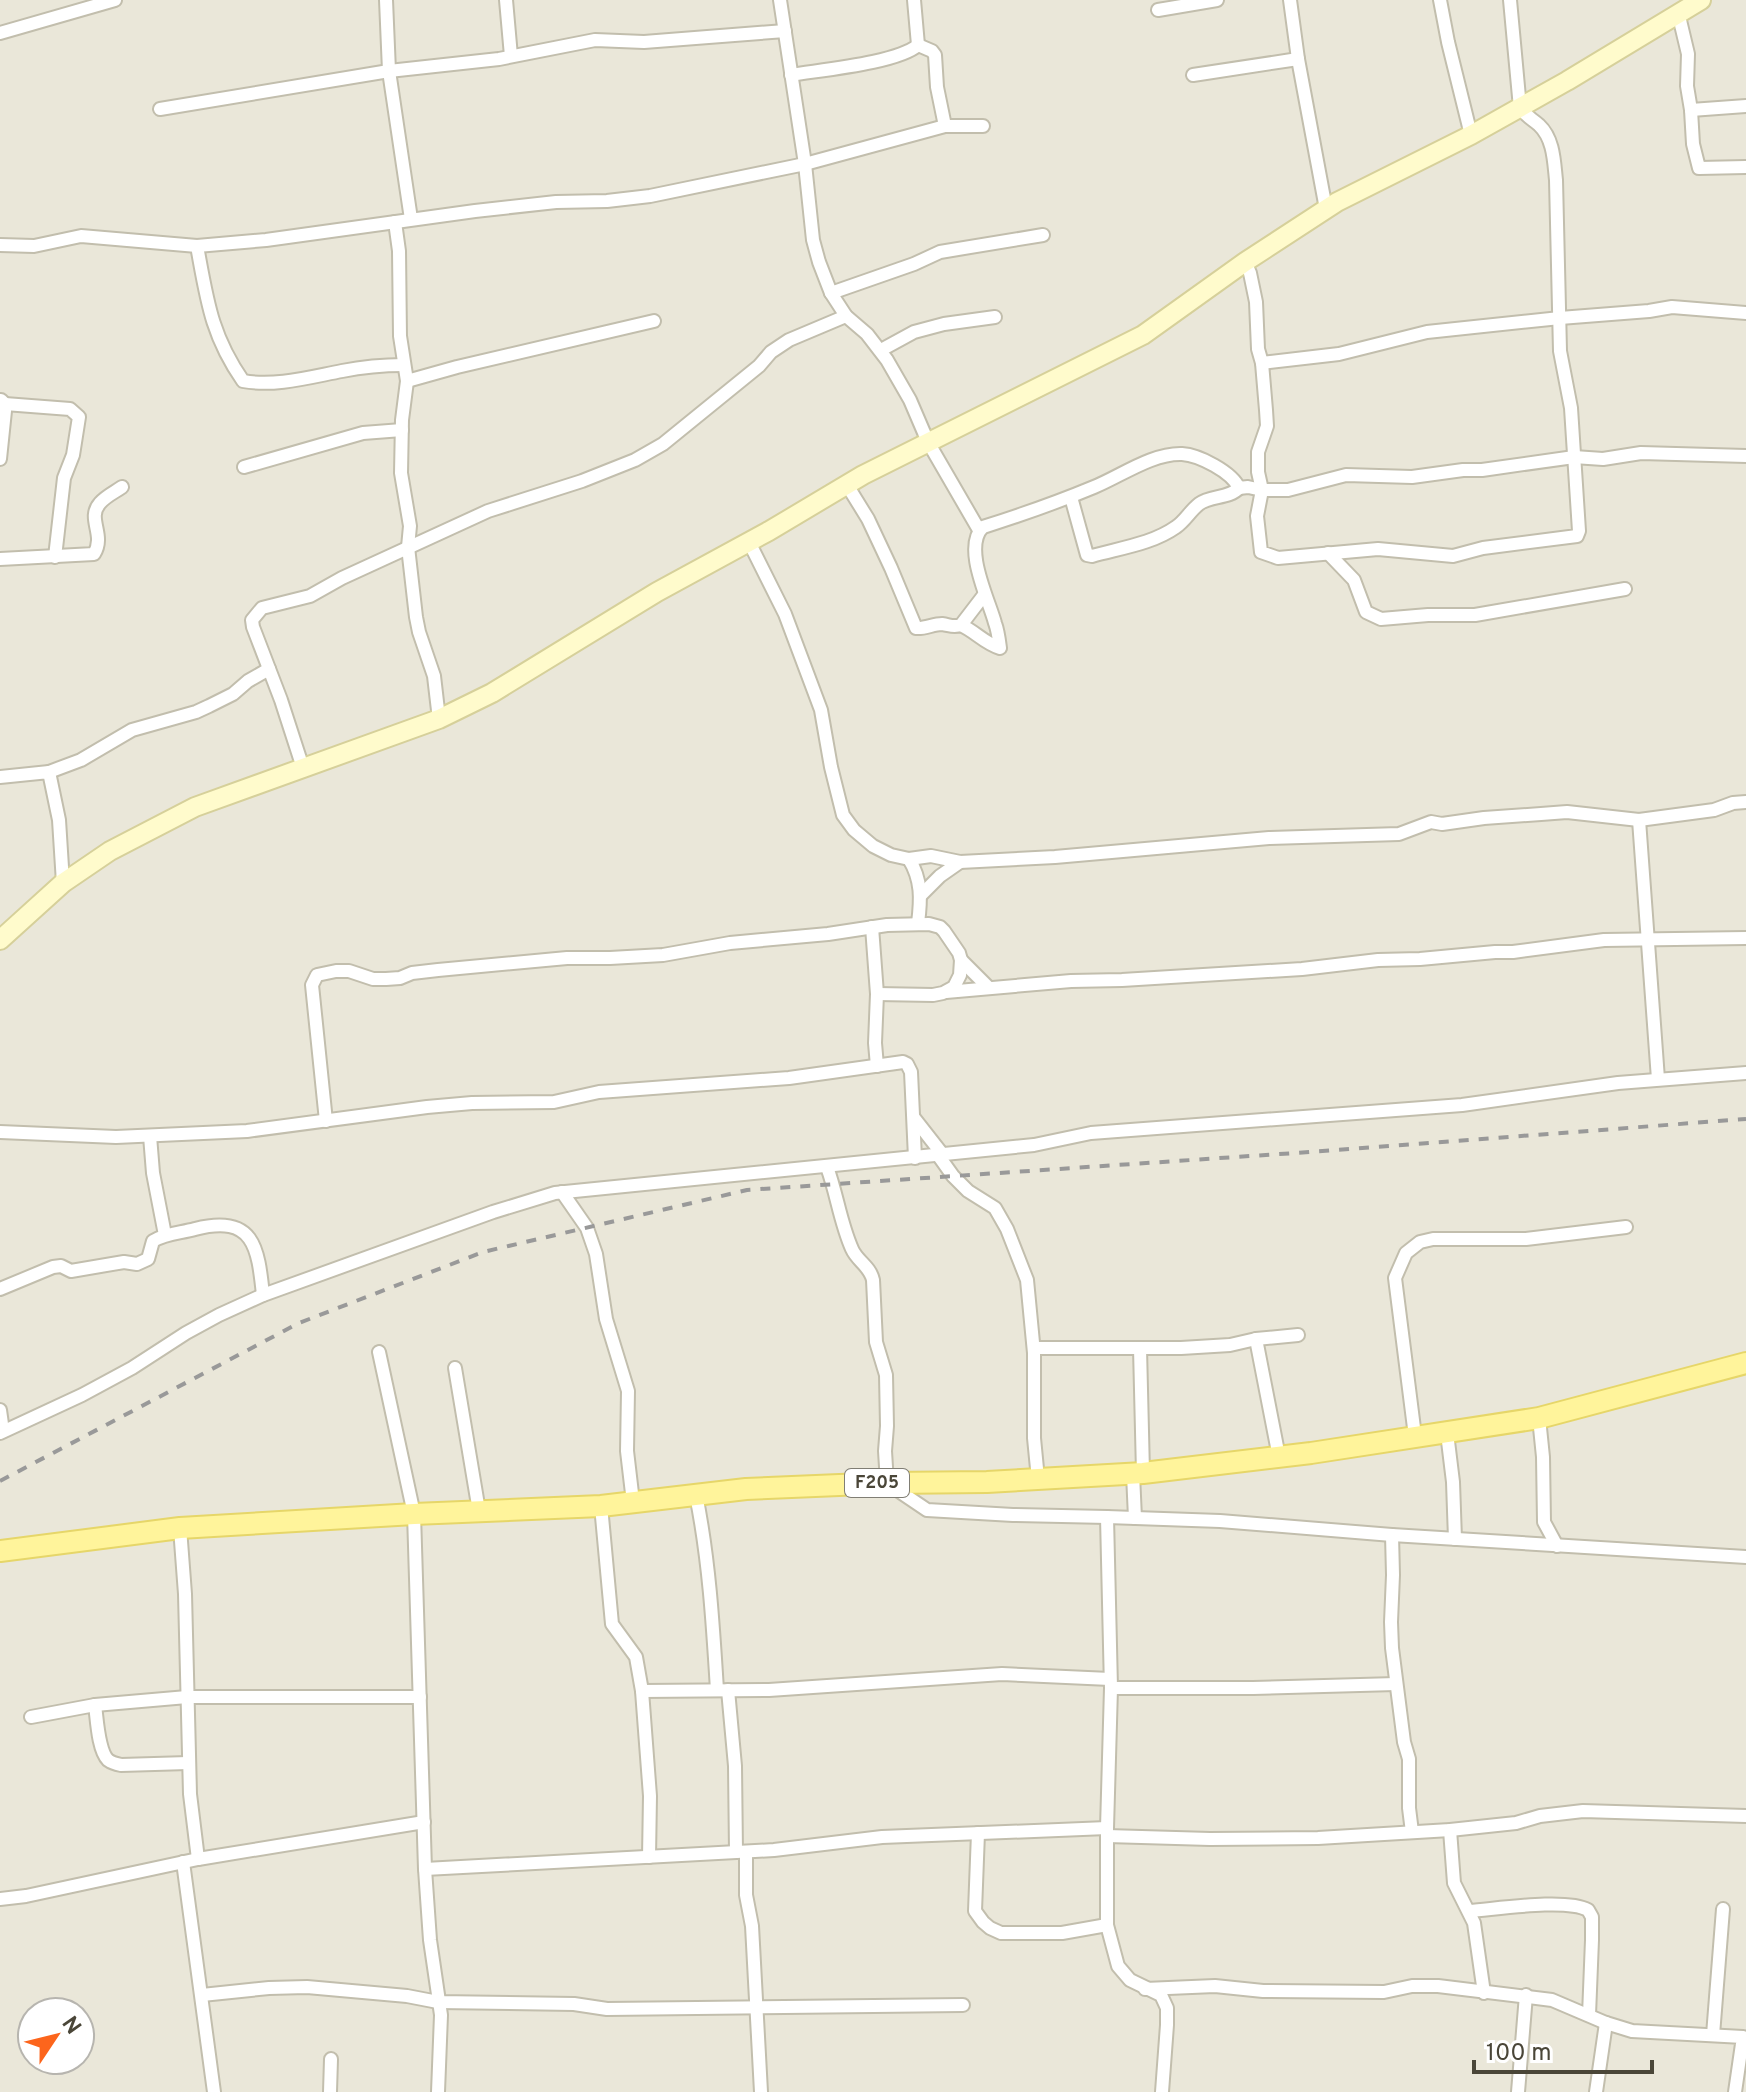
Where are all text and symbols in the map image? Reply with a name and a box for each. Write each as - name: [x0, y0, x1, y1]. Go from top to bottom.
- road number: F205: [845, 1469, 909, 1497]
- north arrow: [16, 1996, 96, 2076]
- text: N: [55, 2012, 86, 2040]
- scale bar: [1474, 2024, 1652, 2074]
- text: 100 m: [1486, 2039, 1552, 2069]

